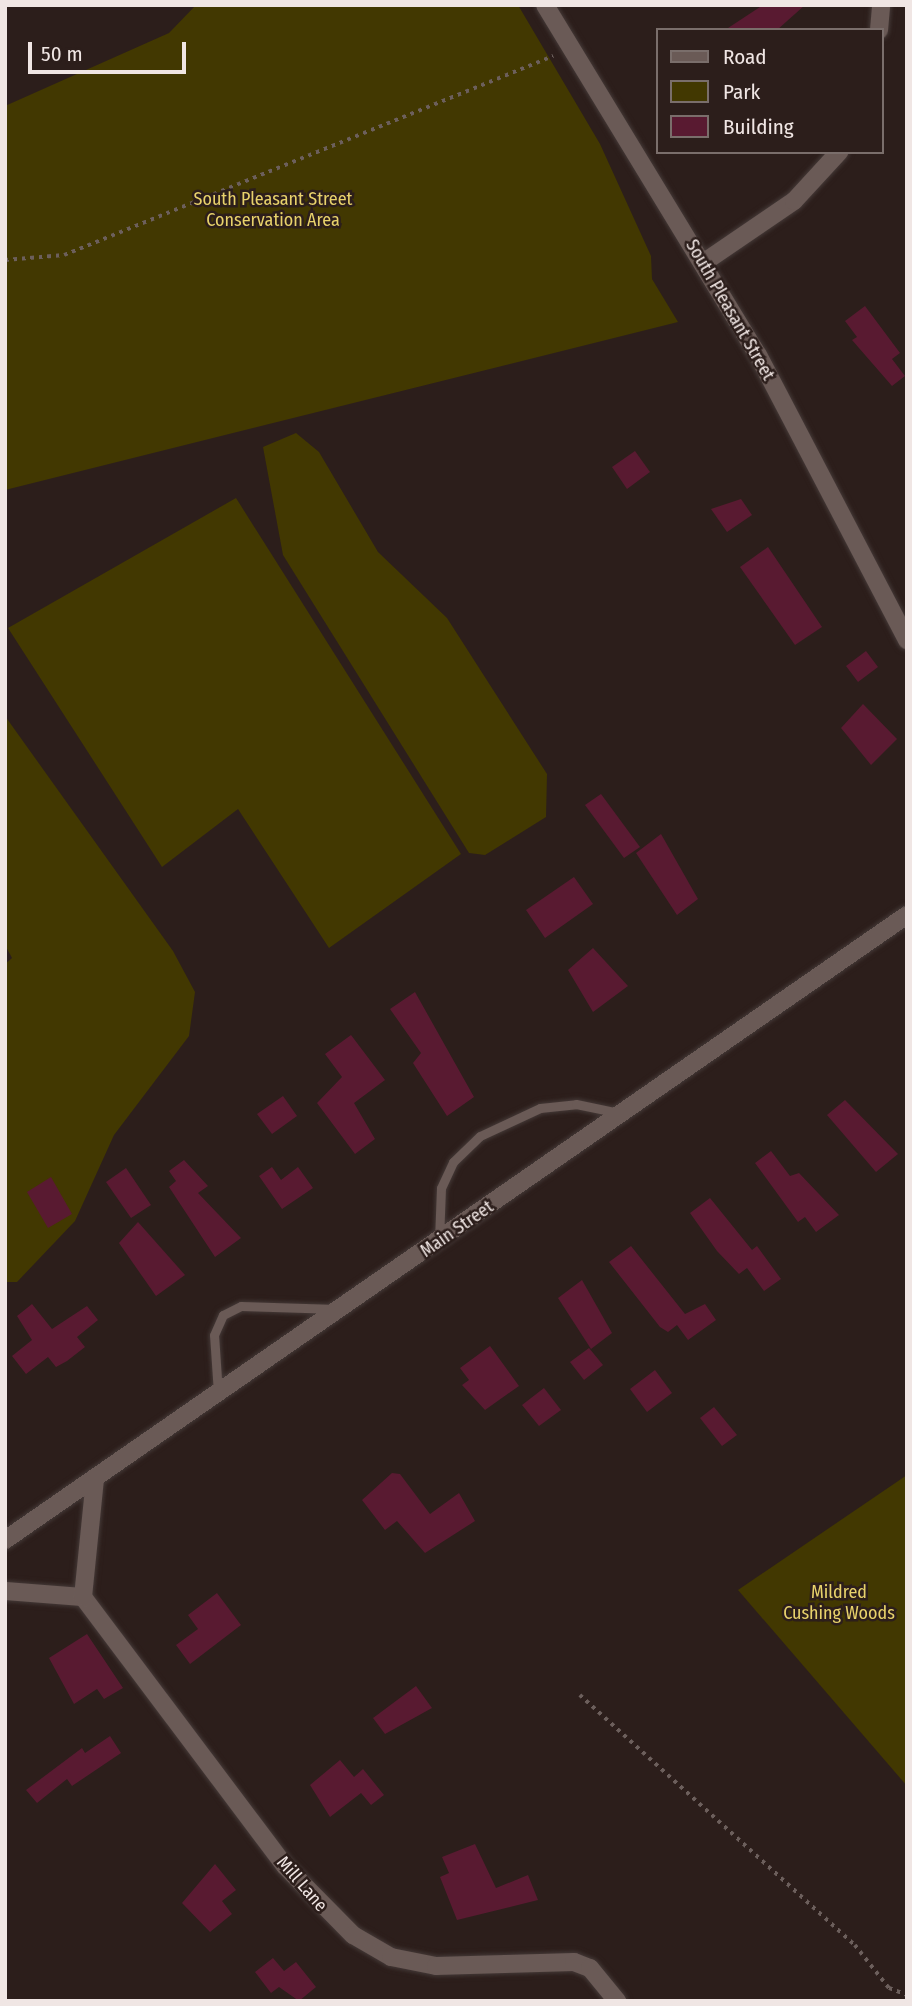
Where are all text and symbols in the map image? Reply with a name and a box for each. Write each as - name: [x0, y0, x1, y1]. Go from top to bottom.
- scale bar: [32, 28, 189, 72]
- legend: [656, 28, 884, 154]
- text: 50 m: [41, 41, 83, 67]
- text: Road: [723, 44, 767, 70]
- text: Park: [723, 79, 760, 105]
- text: Building: [723, 114, 794, 140]
- park label: South Pleasant Street Conservation Area: [194, 189, 352, 232]
- street label: South Pleasant Street: [681, 236, 779, 384]
- street label: Main Street: [416, 1196, 498, 1262]
- park label: Mildred Cushing Woods: [783, 1582, 895, 1624]
- street label: Mill Lane: [272, 1852, 332, 1916]

